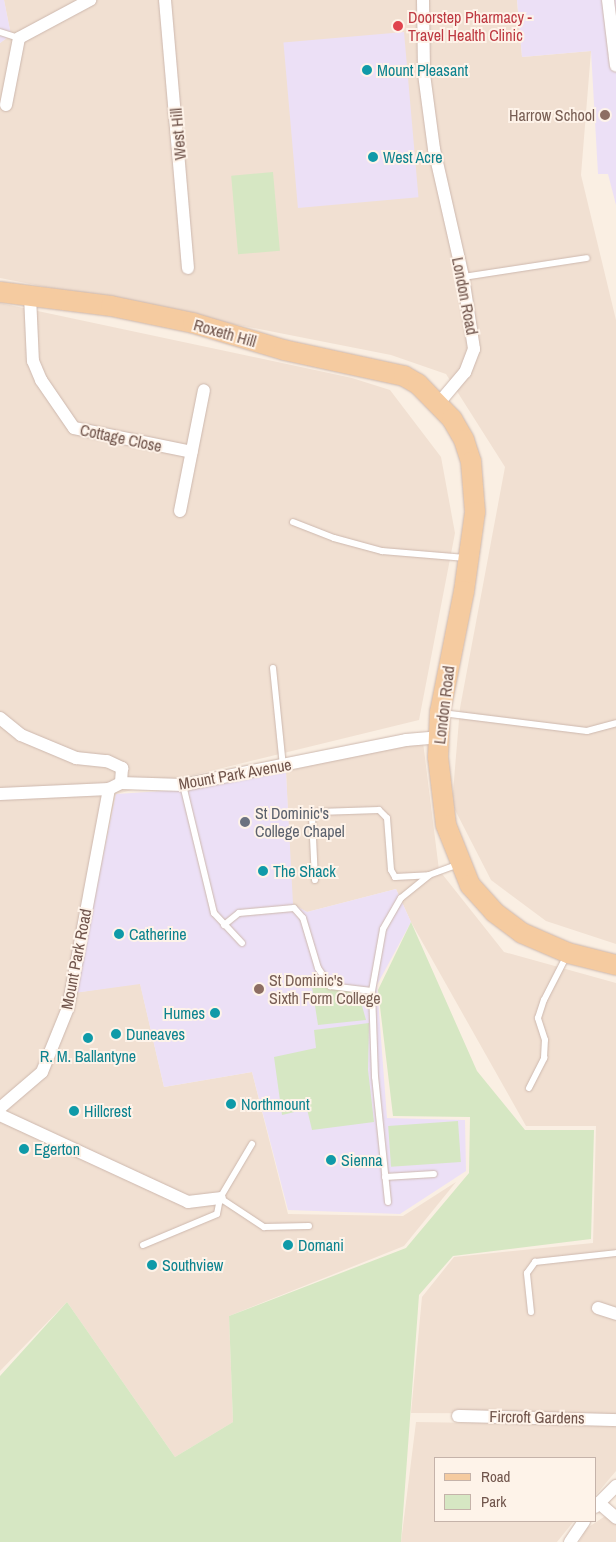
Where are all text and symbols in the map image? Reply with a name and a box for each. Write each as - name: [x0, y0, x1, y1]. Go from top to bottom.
- place label: Doorstep Pharmacy - Travel Health Clinic: [408, 7, 532, 45]
- marker: Doorstep Pharmacy - Travel Health Clinic: [392, 20, 404, 32]
- place label: Mount Pleasant: [377, 60, 468, 80]
- marker: Mount Pleasant: [361, 64, 373, 76]
- place label: Harrow School: [509, 105, 595, 125]
- street label: West Hill: [166, 107, 190, 161]
- marker: Harrow School: [599, 109, 611, 121]
- place label: West Acre: [383, 147, 443, 167]
- marker: West Acre: [367, 151, 379, 163]
- street label: London Road: [448, 256, 482, 336]
- street label: Roxeth Hill: [192, 315, 258, 351]
- street label: Cottage Close: [78, 420, 164, 456]
- street label: London Road: [430, 665, 458, 745]
- street label: Mount Park Avenue: [177, 755, 293, 793]
- place label: St Dominic's College Chapel: [255, 803, 345, 841]
- marker: St Dominic's College Chapel: [239, 816, 251, 828]
- place label: The Shack: [273, 861, 336, 881]
- marker: The Shack: [257, 865, 269, 877]
- street label: Mount Park Road: [57, 907, 95, 1011]
- place label: Catherine: [129, 924, 187, 944]
- marker: Catherine: [113, 928, 125, 940]
- place label: St Dominic's Sixth Form College: [269, 970, 381, 1008]
- marker: St Dominic's Sixth Form College: [253, 983, 265, 995]
- place label: Humes: [163, 1003, 205, 1023]
- marker: Humes: [209, 1007, 221, 1019]
- place label: Duneaves: [126, 1024, 185, 1044]
- marker: Duneaves: [110, 1028, 122, 1040]
- marker: R. M. Ballantyne: [82, 1032, 94, 1044]
- place label: R. M. Ballantyne: [40, 1046, 136, 1066]
- place label: Northmount: [241, 1094, 310, 1114]
- marker: Northmount: [225, 1098, 237, 1110]
- place label: Hillcrest: [84, 1101, 131, 1121]
- marker: Hillcrest: [68, 1105, 80, 1117]
- place label: Egerton: [34, 1139, 80, 1159]
- marker: Egerton: [18, 1143, 30, 1155]
- place label: Sienna: [341, 1150, 383, 1170]
- marker: Sienna: [325, 1154, 337, 1166]
- place label: Domani: [298, 1235, 344, 1255]
- marker: Domani: [282, 1239, 294, 1251]
- place label: Southview: [162, 1255, 223, 1275]
- marker: Southview: [146, 1259, 158, 1271]
- street label: Fircroft Gardens: [489, 1407, 585, 1427]
- legend: [434, 1457, 596, 1522]
- text: Road: [481, 1466, 510, 1487]
- text: Park: [481, 1491, 506, 1512]

